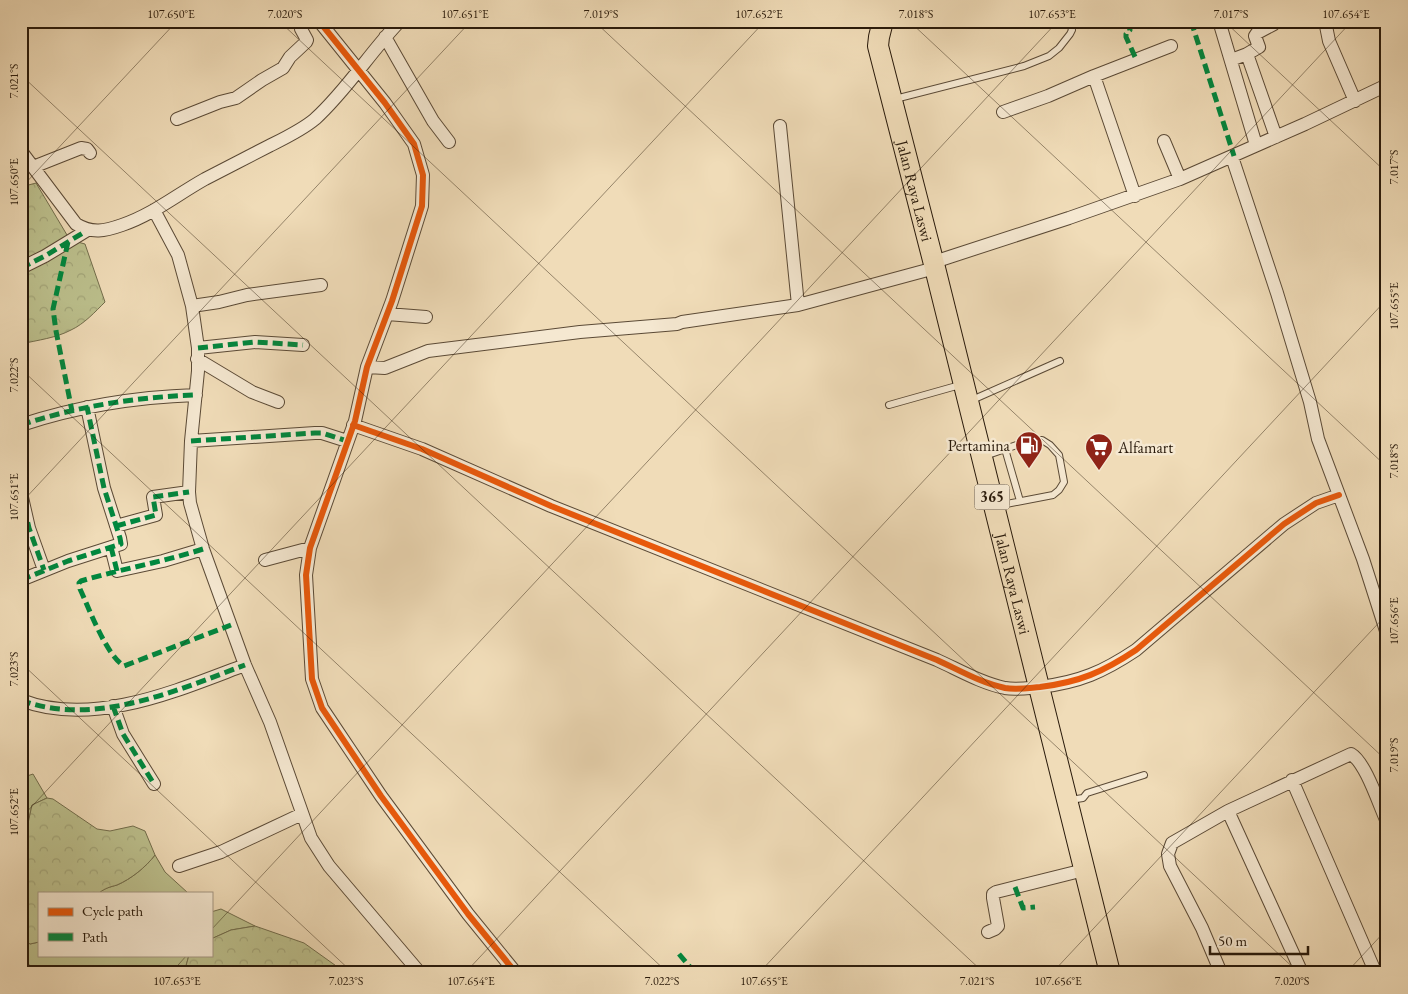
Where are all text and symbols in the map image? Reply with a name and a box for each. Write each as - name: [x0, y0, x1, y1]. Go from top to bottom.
- text: 107.650°E: [147, 6, 195, 22]
- text: 7.020°S: [268, 6, 303, 22]
- text: 107.651°E: [441, 6, 489, 22]
- text: 7.019°S: [584, 6, 619, 22]
- text: 107.652°E: [735, 6, 783, 22]
- text: 7.018°S: [899, 6, 934, 22]
- text: 107.653°E: [1028, 6, 1076, 22]
- text: 7.017°S: [1214, 6, 1249, 22]
- text: 107.654°E: [1322, 6, 1370, 22]
- text: 7.021°S: [6, 63, 22, 98]
- street label: Jalan Raya Laswi: [891, 136, 938, 244]
- text: 7.017°S: [1386, 149, 1402, 184]
- text: 107.650°E: [6, 158, 22, 206]
- text: 107.655°E: [1386, 282, 1402, 330]
- text: 7.022°S: [6, 357, 22, 392]
- fuel station icon: Pertamina: [1014, 430, 1044, 469]
- supermarket icon: Alfamart: [1084, 432, 1114, 471]
- place label: Pertamina: [948, 435, 1011, 456]
- place label: Alfamart: [1117, 437, 1173, 458]
- text: 7.018°S: [1386, 443, 1402, 478]
- text: 107.651°E: [6, 473, 22, 521]
- road number: 365: [974, 484, 1010, 510]
- street label: Jalan Raya Laswi: [990, 529, 1036, 637]
- text: 107.656°E: [1386, 597, 1402, 645]
- text: 7.023°S: [6, 651, 22, 686]
- text: 7.019°S: [1386, 737, 1402, 772]
- text: 107.652°E: [6, 788, 22, 836]
- legend: [38, 892, 212, 956]
- text: Cycle path: [82, 901, 144, 920]
- scale bar: [1210, 924, 1308, 956]
- text: Path: [82, 927, 108, 946]
- text: 50 m: [1218, 931, 1247, 950]
- text: 107.653°E: [153, 973, 201, 989]
- text: 7.023°S: [329, 973, 364, 989]
- text: 107.654°E: [447, 973, 495, 989]
- text: 7.022°S: [645, 973, 680, 989]
- text: 107.655°E: [740, 973, 788, 989]
- text: 7.021°S: [960, 973, 995, 989]
- text: 107.656°E: [1034, 973, 1082, 989]
- text: 7.020°S: [1275, 973, 1310, 989]

